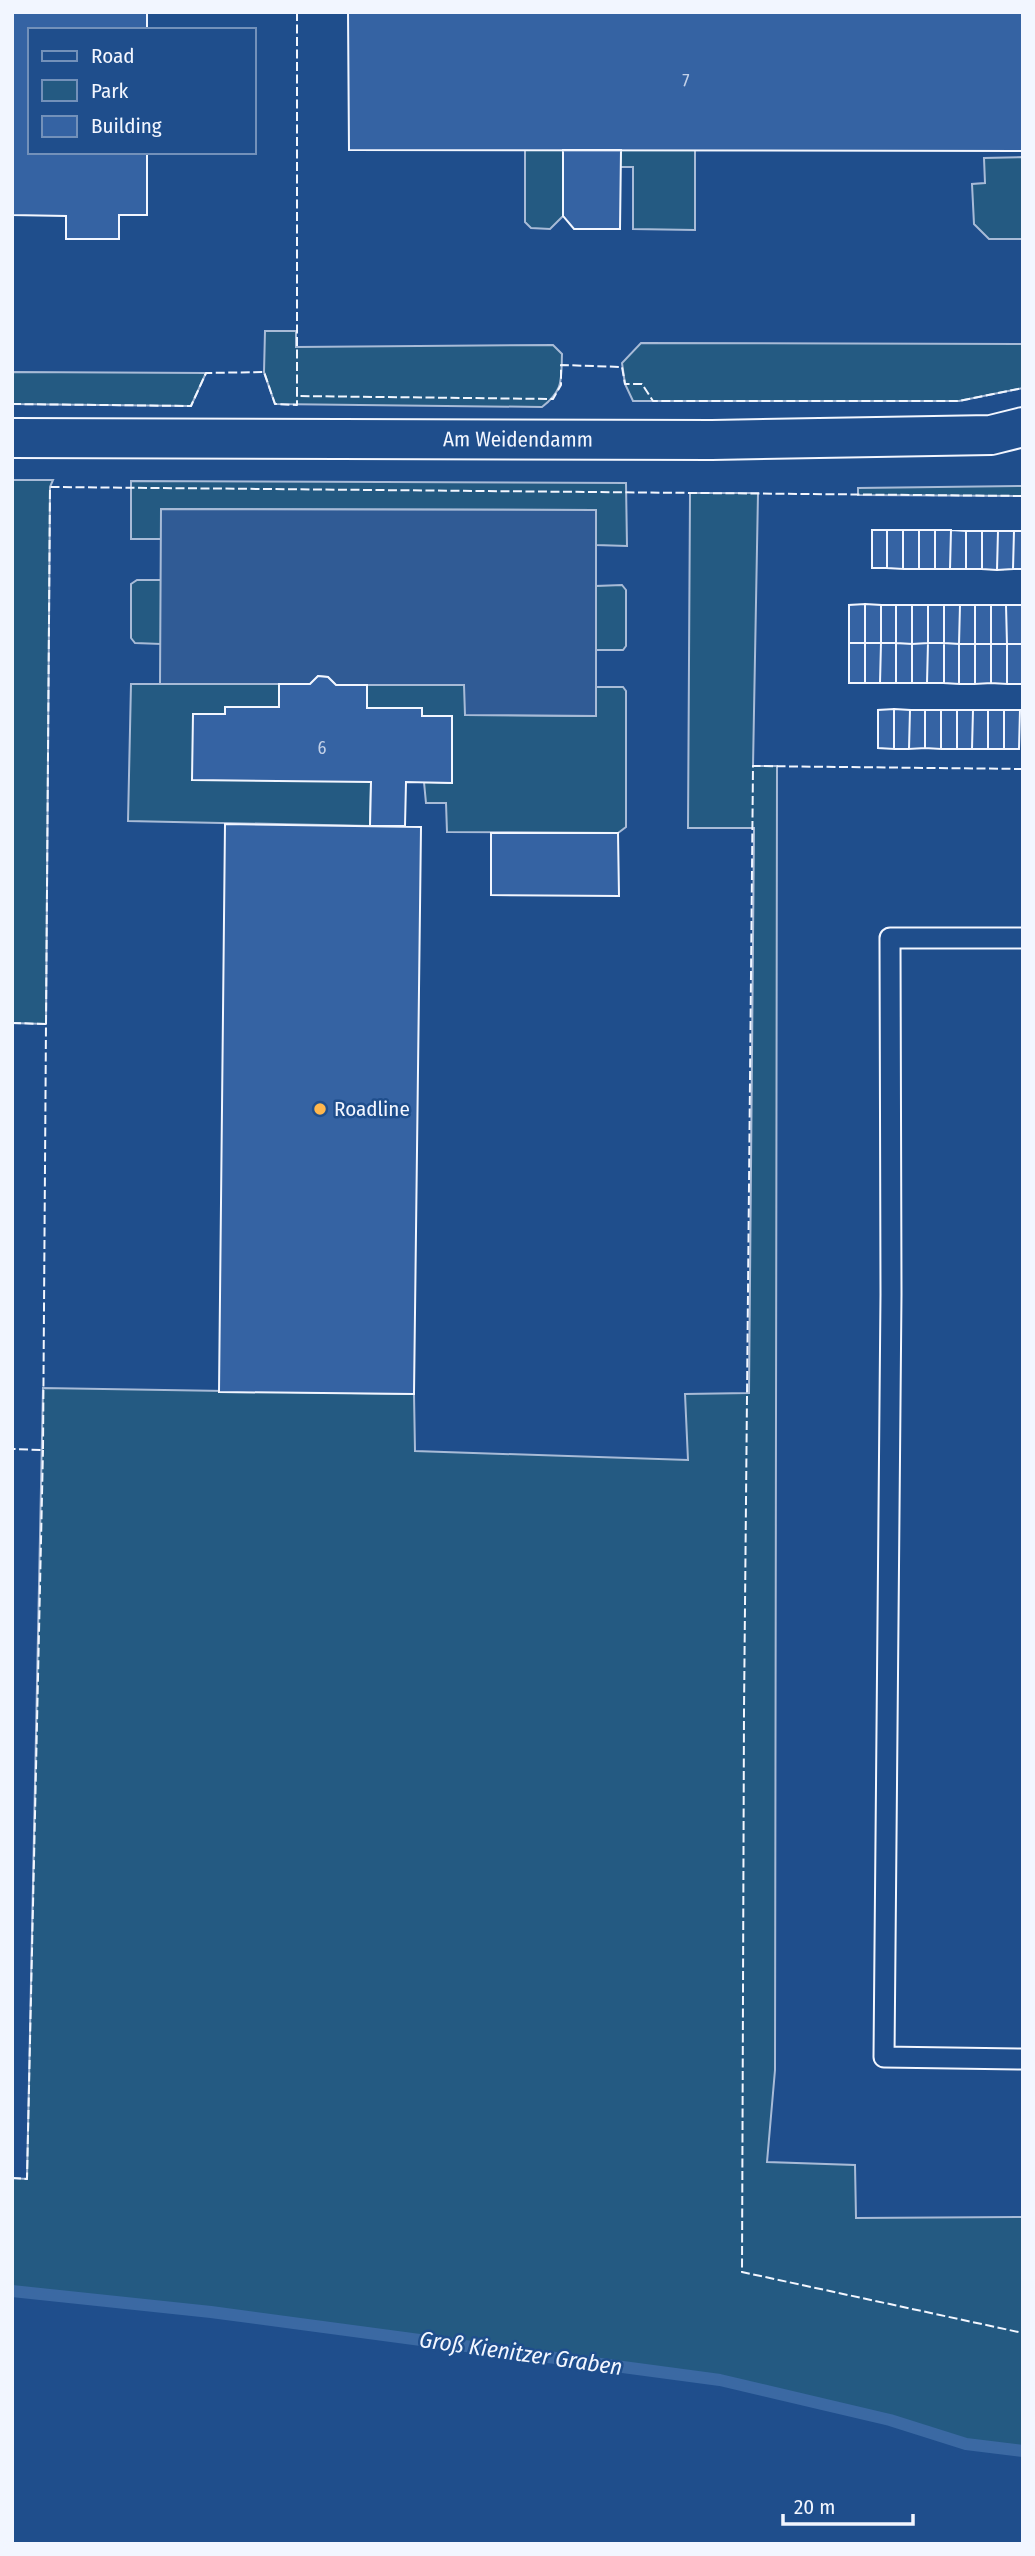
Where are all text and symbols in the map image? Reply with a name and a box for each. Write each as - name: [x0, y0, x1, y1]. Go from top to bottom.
- legend: [28, 28, 256, 154]
- text: Road: [91, 43, 135, 69]
- house number: 7: [682, 70, 690, 92]
- text: Park: [91, 78, 129, 104]
- text: Building: [91, 113, 162, 139]
- street label: Am Weidendamm: [443, 426, 593, 453]
- house number: 6: [318, 737, 327, 759]
- place label: Roadline: [334, 1096, 410, 1122]
- marker: Roadline: [312, 1101, 328, 1117]
- water label: Groß Kienitzer Graben: [418, 2325, 624, 2381]
- scale bar: [783, 2482, 912, 2526]
- text: 20 m: [794, 2494, 835, 2520]

